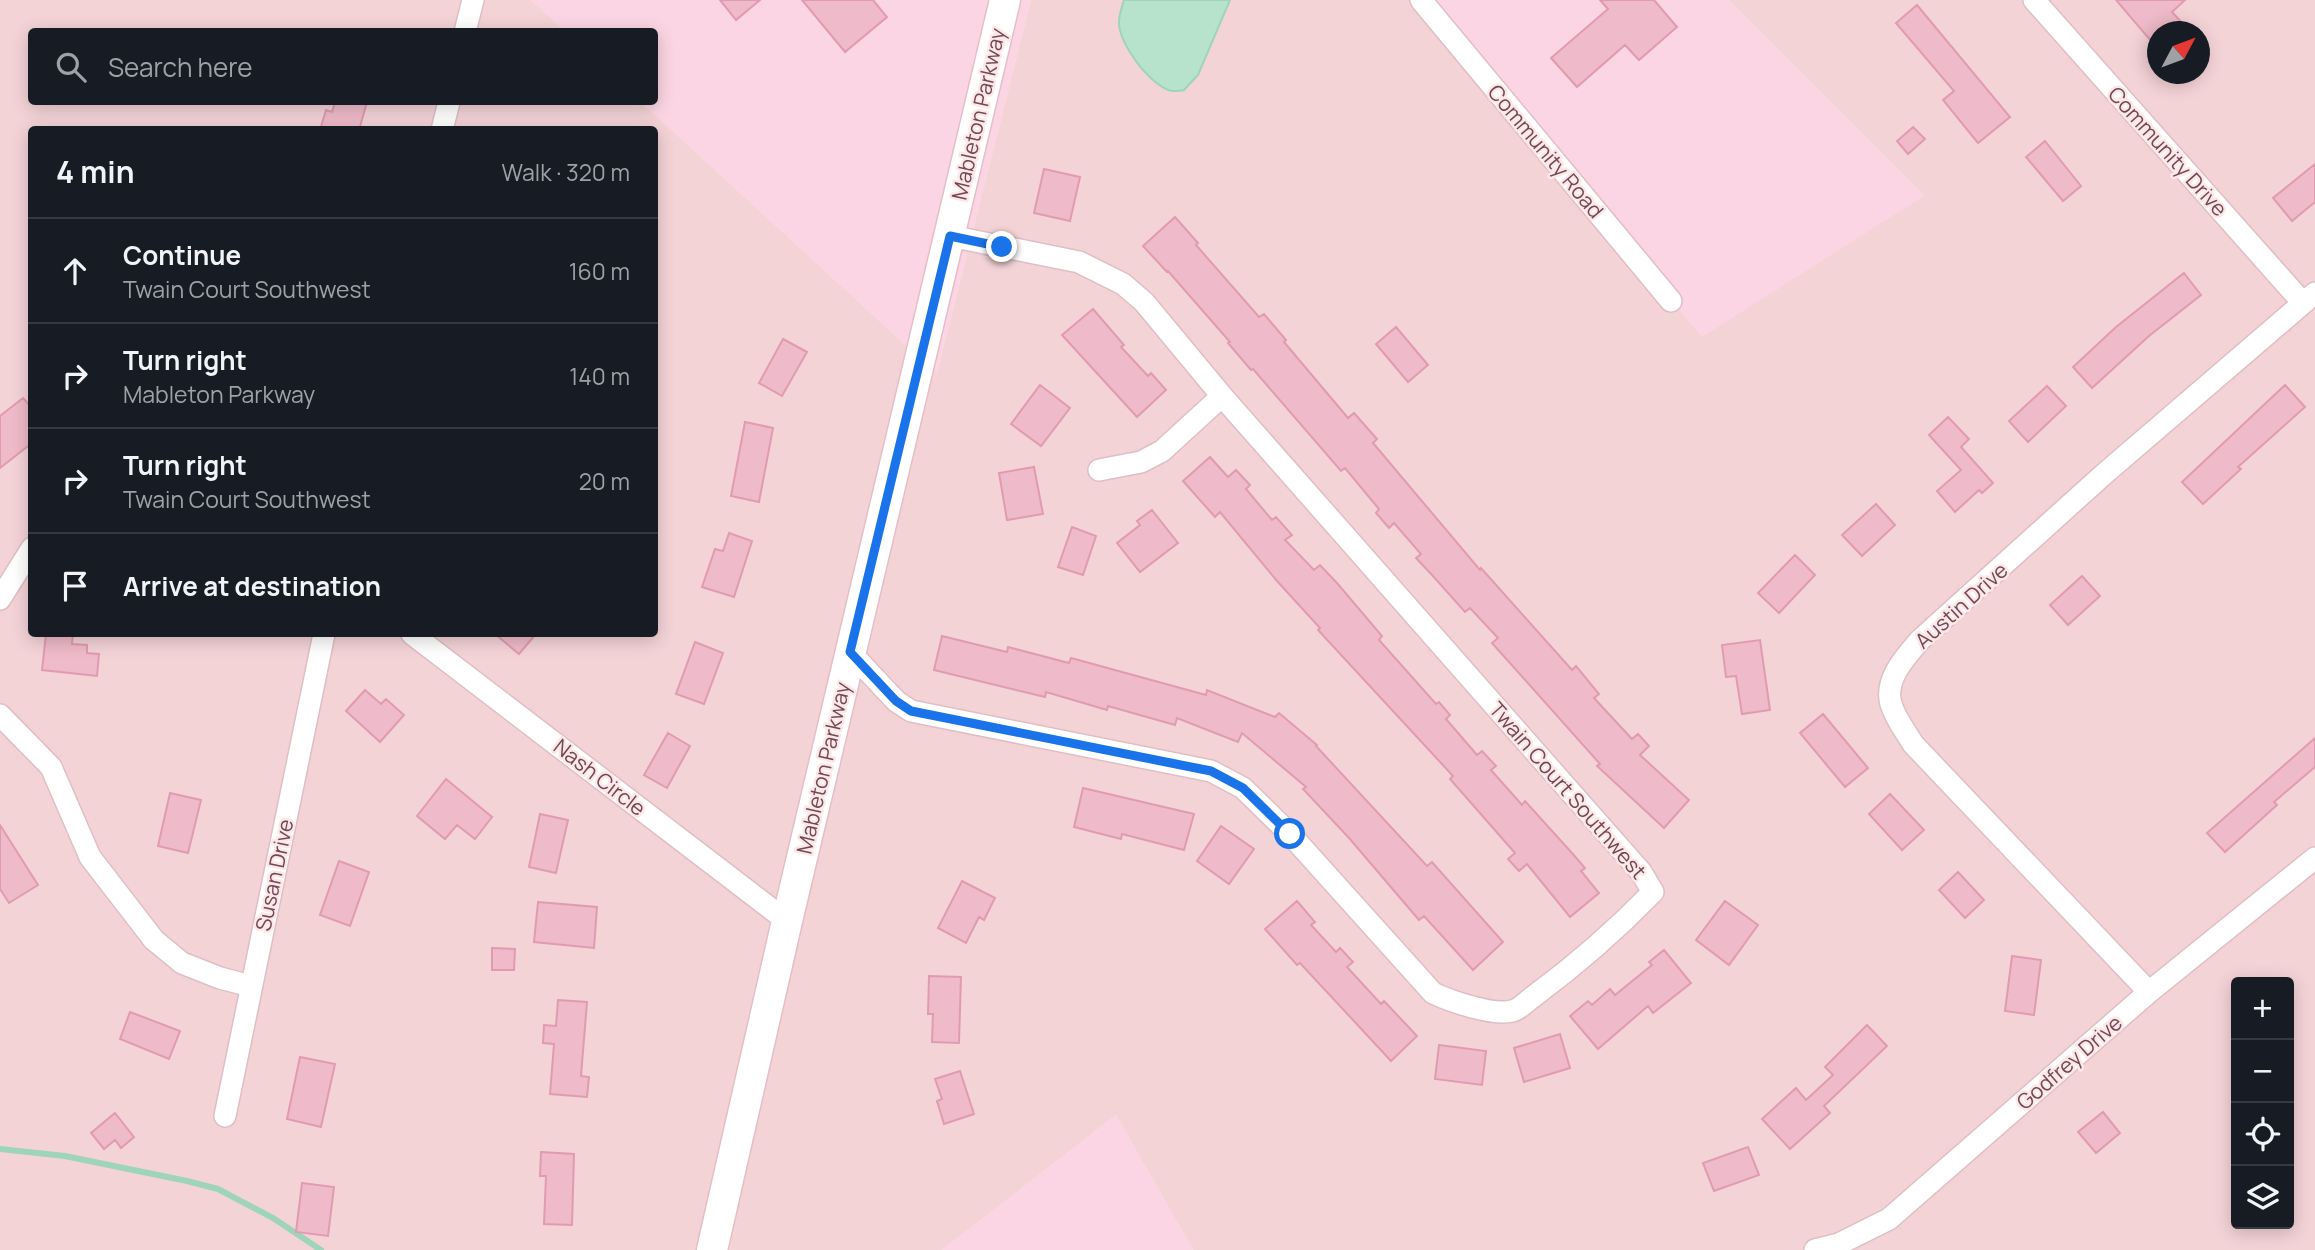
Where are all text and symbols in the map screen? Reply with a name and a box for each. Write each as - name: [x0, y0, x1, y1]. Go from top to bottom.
- north arrow: [2147, 21, 2210, 84]
- street label: Mableton Parkway: [945, 25, 1011, 203]
- search box: [28, 28, 658, 105]
- icon: search: [52, 48, 90, 86]
- text: Search here: [108, 49, 253, 85]
- street label: Community Road: [1482, 78, 1610, 224]
- street label: Community Drive: [2102, 80, 2234, 222]
- text: 4 min: [56, 151, 134, 192]
- text: Walk · 320 m: [502, 156, 630, 188]
- route end: [986, 231, 1017, 262]
- text: Continue: [123, 237, 241, 273]
- icon: ahead: [56, 252, 94, 290]
- text: 160 m: [569, 255, 630, 287]
- text: Twain Court Southwest: [123, 273, 371, 305]
- text: Turn right: [123, 342, 247, 378]
- icon: right: [56, 357, 94, 395]
- text: 140 m: [569, 360, 630, 392]
- text: Mableton Parkway: [123, 378, 315, 410]
- text: Turn right: [123, 447, 247, 483]
- icon: right: [56, 462, 94, 500]
- text: 20 m: [579, 465, 630, 497]
- text: Twain Court Southwest: [123, 483, 371, 515]
- street label: Austin Drive: [1909, 556, 2013, 654]
- icon: arrive: [56, 567, 94, 605]
- text: Arrive at destination: [123, 568, 381, 604]
- street label: Mableton Parkway: [790, 679, 856, 857]
- street label: Twain Court Southwest: [1483, 695, 1653, 885]
- street label: Nash Circle: [548, 732, 652, 822]
- street label: Susan Drive: [248, 816, 300, 934]
- route start: [1274, 818, 1305, 849]
- map controls: [2231, 977, 2294, 1229]
- button: +: [2231, 977, 2294, 1040]
- street label: Godfrey Drive: [2010, 1008, 2128, 1116]
- button: −: [2231, 1040, 2294, 1103]
- button: locate: [2231, 1103, 2294, 1166]
- button: layers: [2231, 1166, 2294, 1229]

